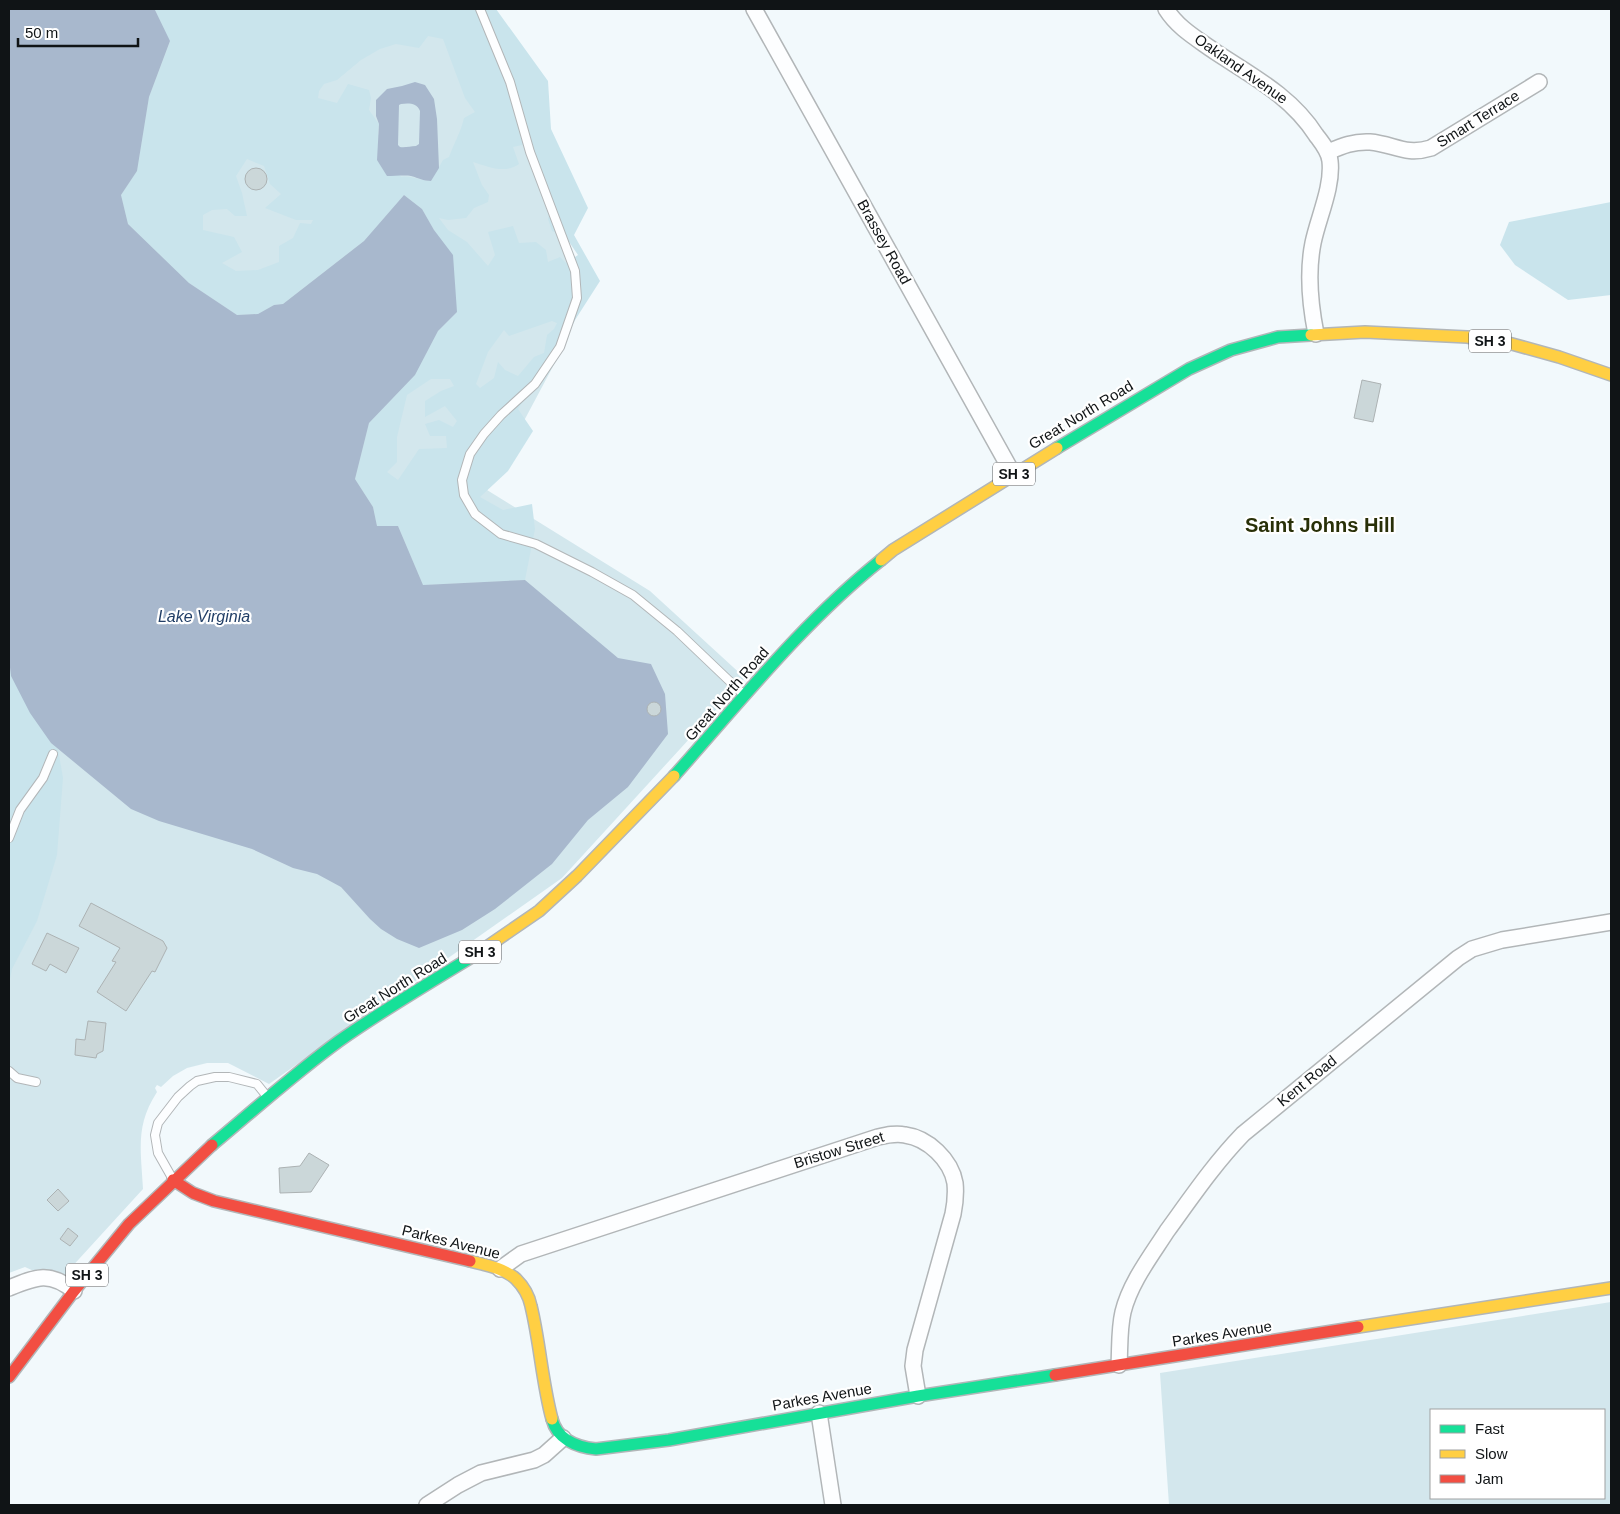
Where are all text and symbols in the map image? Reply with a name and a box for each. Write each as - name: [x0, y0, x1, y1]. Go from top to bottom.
- scale bar: [18, 15, 138, 47]
- text: 50 m: [25, 24, 58, 41]
- street label: Oakland Avenue: [1191, 30, 1291, 107]
- street label: Smart Terrace: [1433, 86, 1522, 151]
- street label: Brassey Road: [854, 196, 915, 287]
- road number: SH 3: [1469, 330, 1511, 352]
- street label: Great North Road: [1026, 377, 1136, 452]
- road number: SH 3: [993, 462, 1035, 486]
- district label: Saint Johns Hill: [1245, 514, 1395, 536]
- water label: Lake Virginia: [158, 608, 250, 625]
- street label: Great North Road: [681, 643, 772, 744]
- road number: SH 3: [459, 940, 501, 964]
- street label: Great North Road: [340, 949, 449, 1026]
- street label: Kent Road: [1274, 1052, 1340, 1110]
- street label: Bristow Street: [792, 1128, 887, 1171]
- street label: Parkes Avenue: [400, 1221, 502, 1262]
- road number: SH 3: [66, 1264, 108, 1286]
- street label: Parkes Avenue: [1171, 1317, 1273, 1350]
- street label: Parkes Avenue: [771, 1379, 873, 1414]
- legend: [1430, 1409, 1605, 1499]
- text: Fast: [1475, 1420, 1505, 1437]
- text: Slow: [1475, 1445, 1508, 1462]
- text: Jam: [1475, 1470, 1503, 1487]

